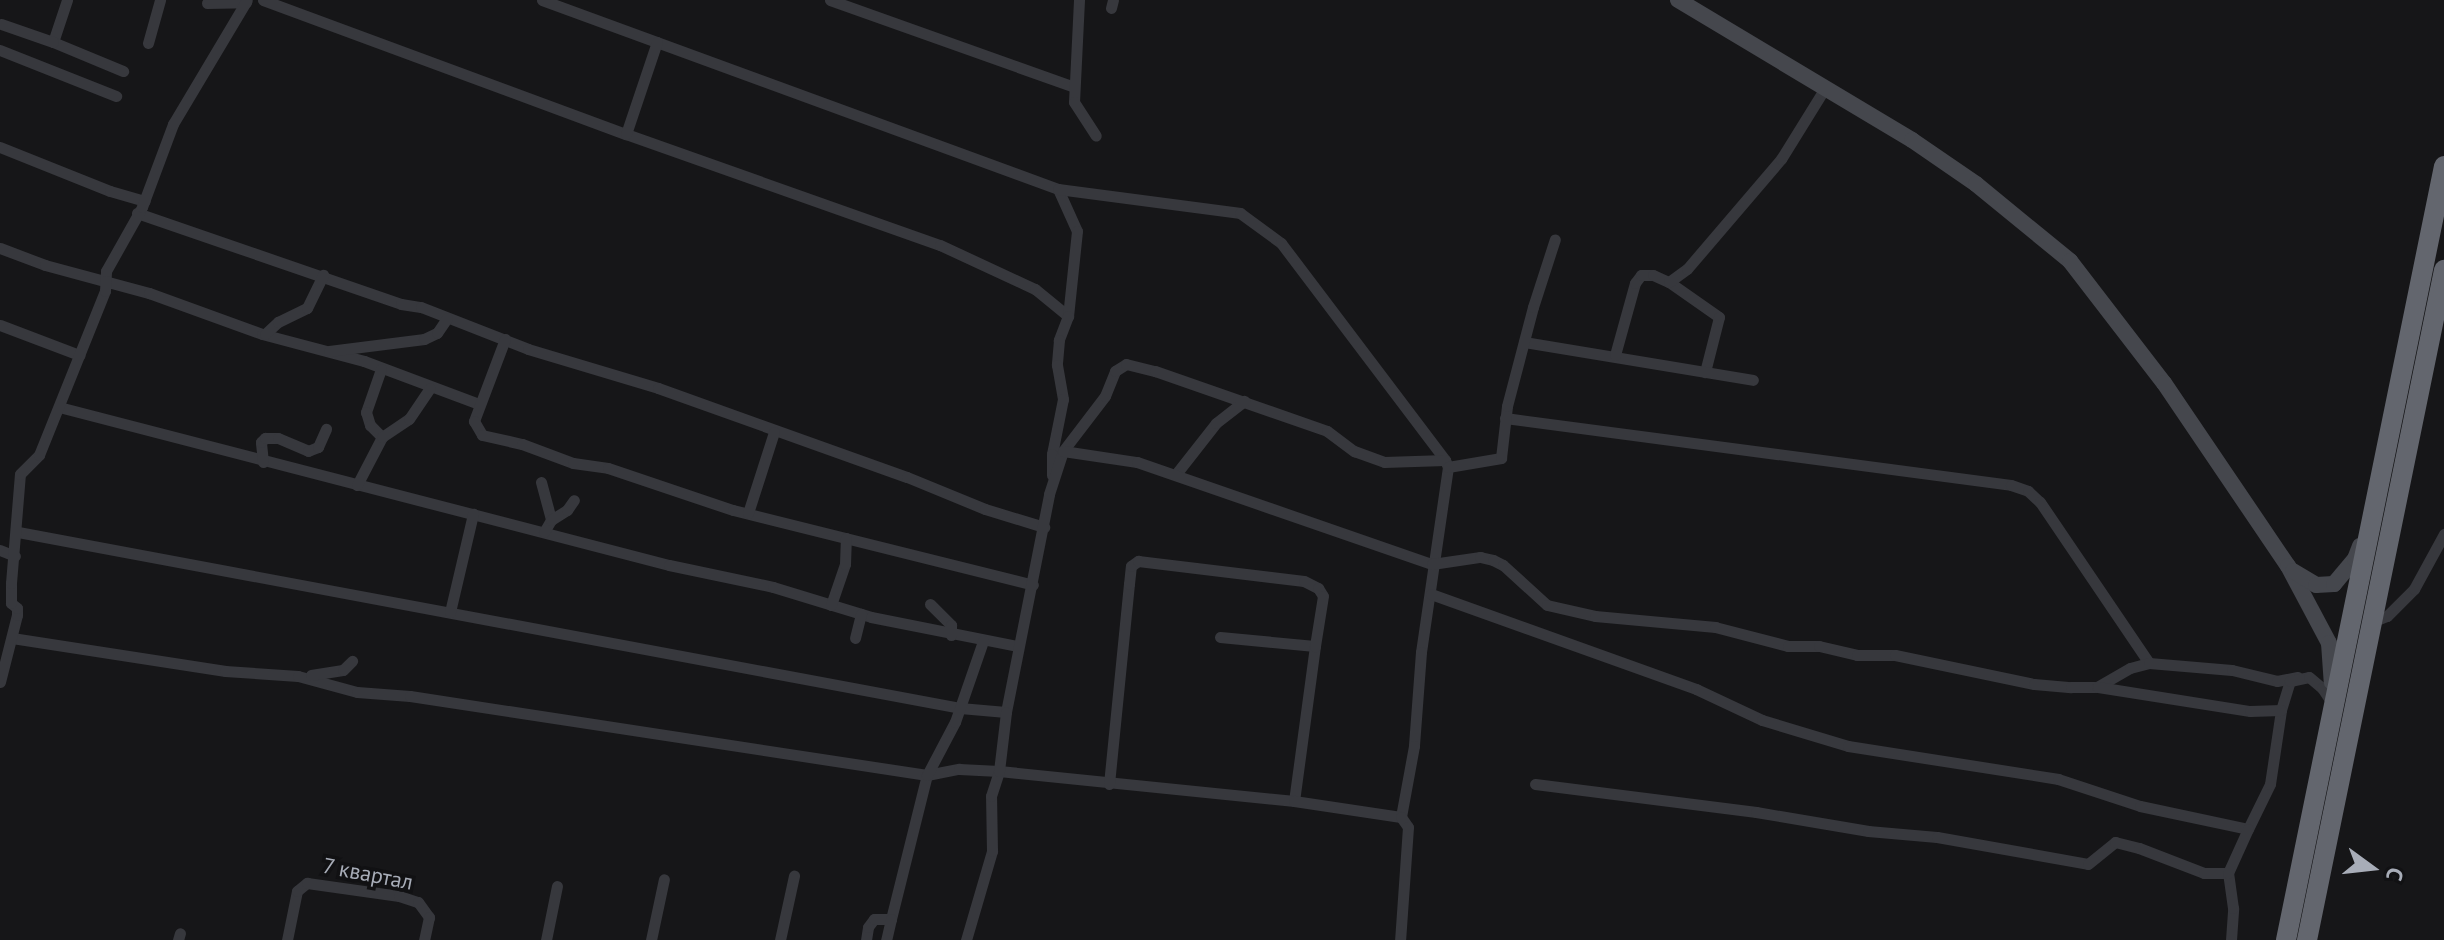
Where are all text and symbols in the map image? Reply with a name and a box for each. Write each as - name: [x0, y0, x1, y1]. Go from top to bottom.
- north arrow: [2332, 828, 2412, 908]
- street label: 7 квартал: [320, 852, 416, 896]
- text: С: [2380, 865, 2410, 884]

